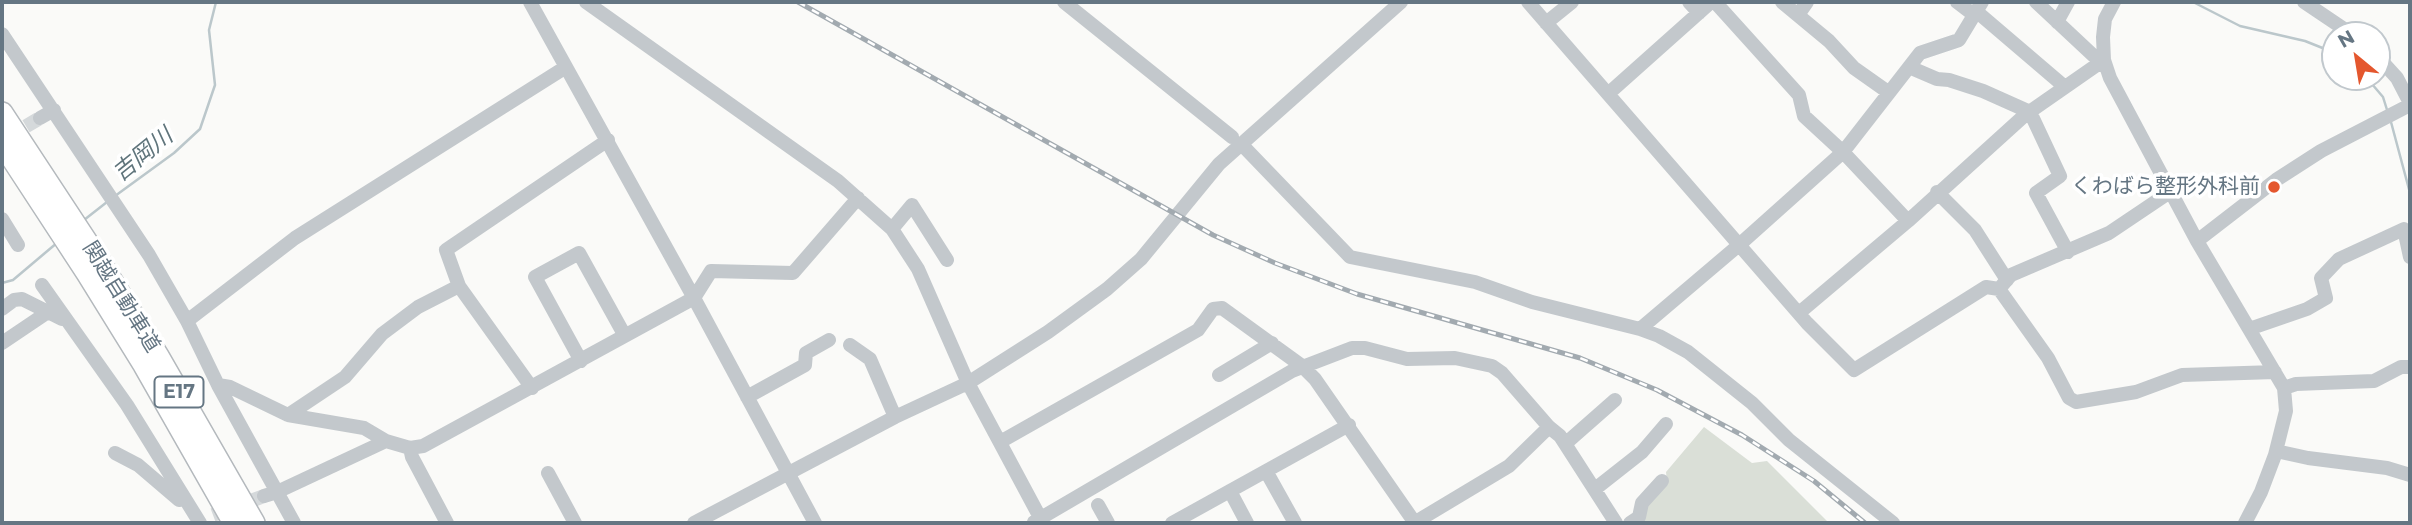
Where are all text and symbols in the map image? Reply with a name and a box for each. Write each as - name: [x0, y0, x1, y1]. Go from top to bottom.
- north arrow: [2321, 21, 2391, 91]
- text: N: [2334, 25, 2359, 53]
- water label: 吉岡川: [108, 123, 178, 187]
- place label: くわばら整形外科前: [2071, 174, 2260, 200]
- marker: くわばら整形外科前: [2266, 179, 2282, 195]
- street label: 関越自動車道: [77, 237, 165, 357]
- road number: E17: [154, 376, 204, 408]

